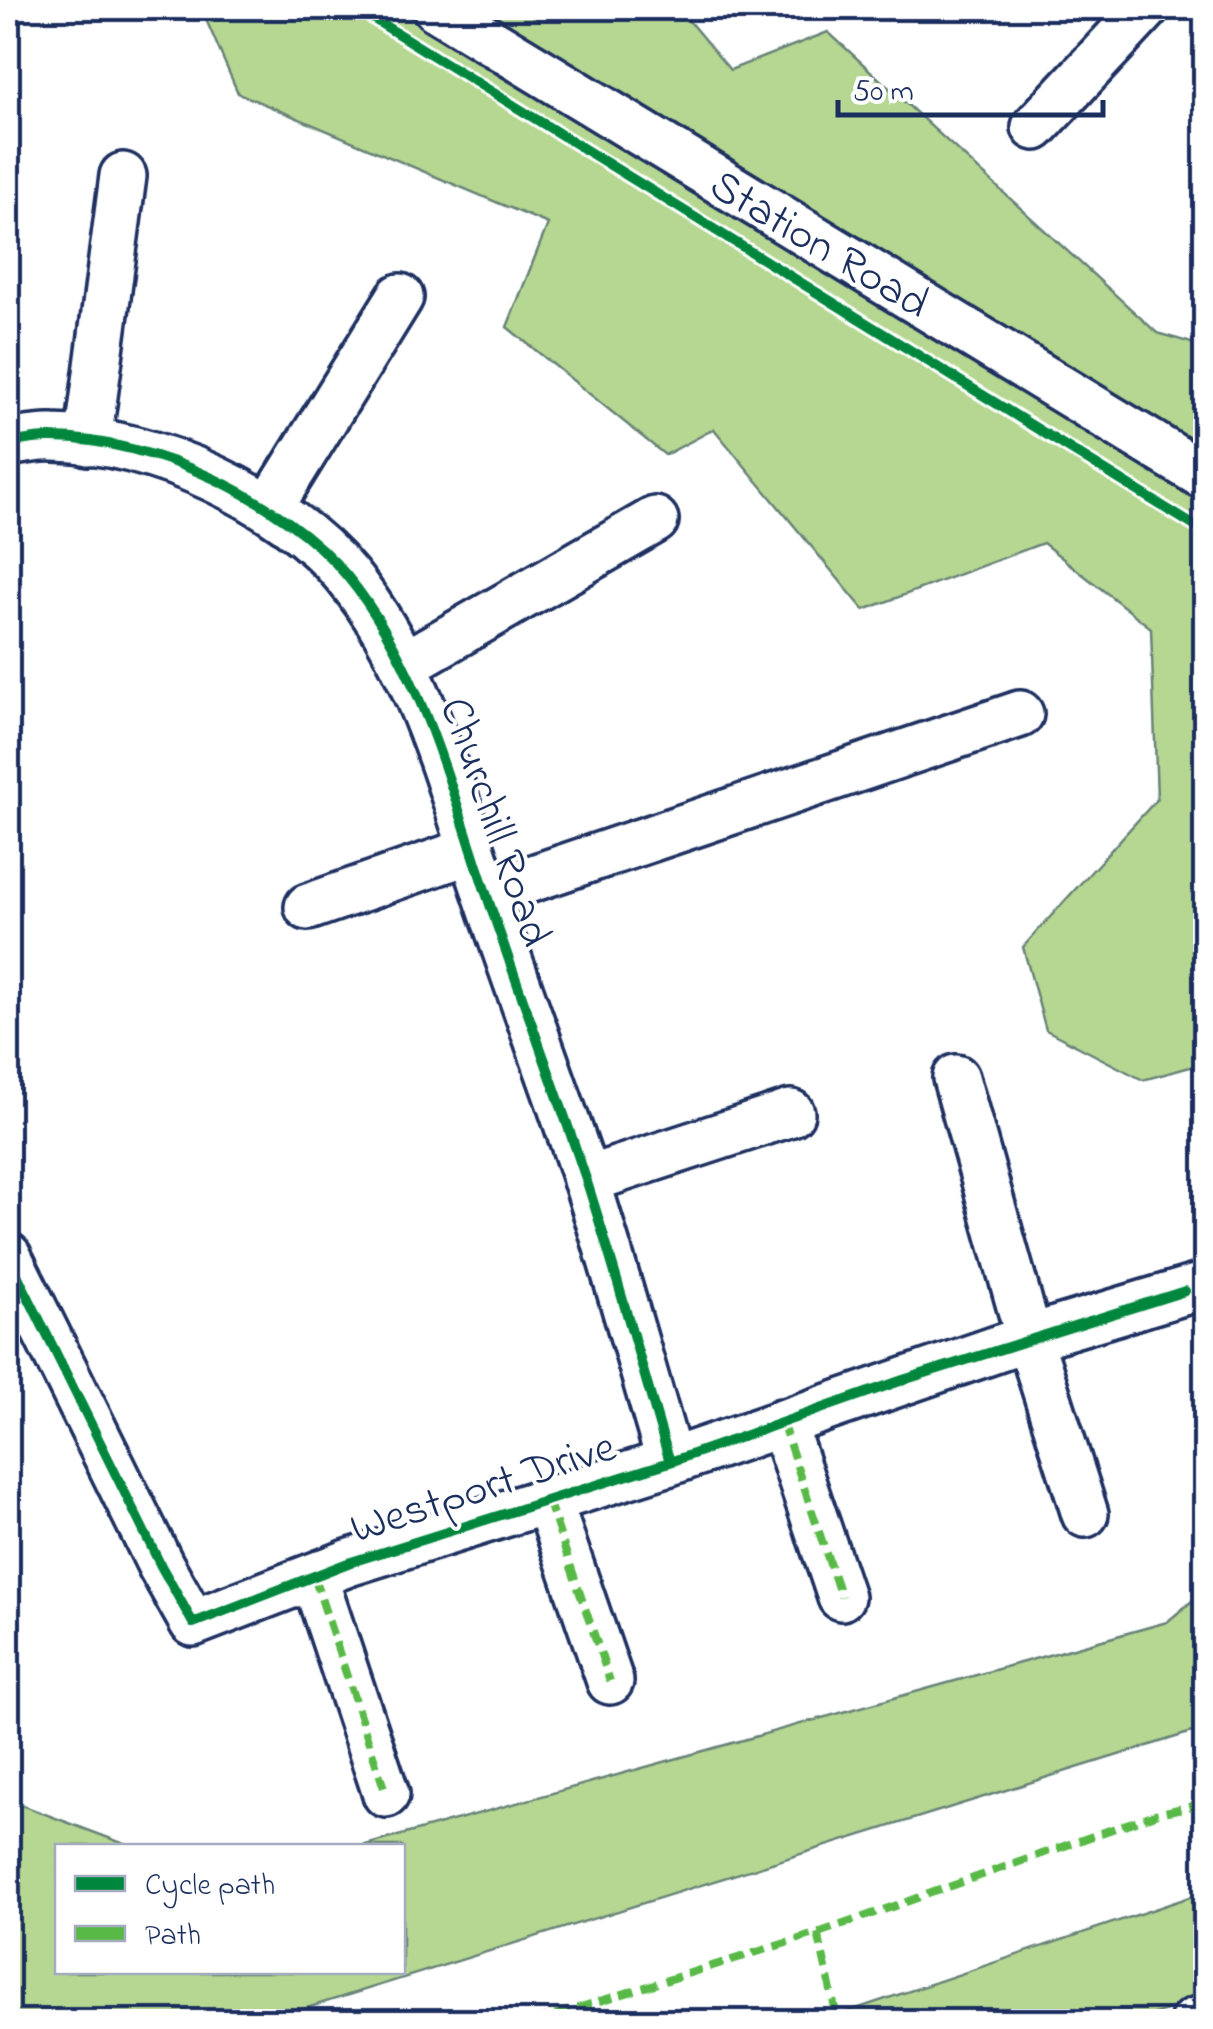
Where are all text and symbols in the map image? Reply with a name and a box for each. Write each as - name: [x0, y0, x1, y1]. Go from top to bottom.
- scale bar: [838, 55, 1103, 117]
- text: 50 m: [853, 71, 914, 115]
- street label: Station Road: [696, 155, 941, 338]
- street label: Churchill Road: [420, 689, 567, 956]
- street label: Westport Drive: [342, 1416, 625, 1564]
- legend: [55, 1844, 405, 1974]
- text: Cycle path: [145, 1865, 275, 1909]
- text: Path: [145, 1915, 201, 1959]

